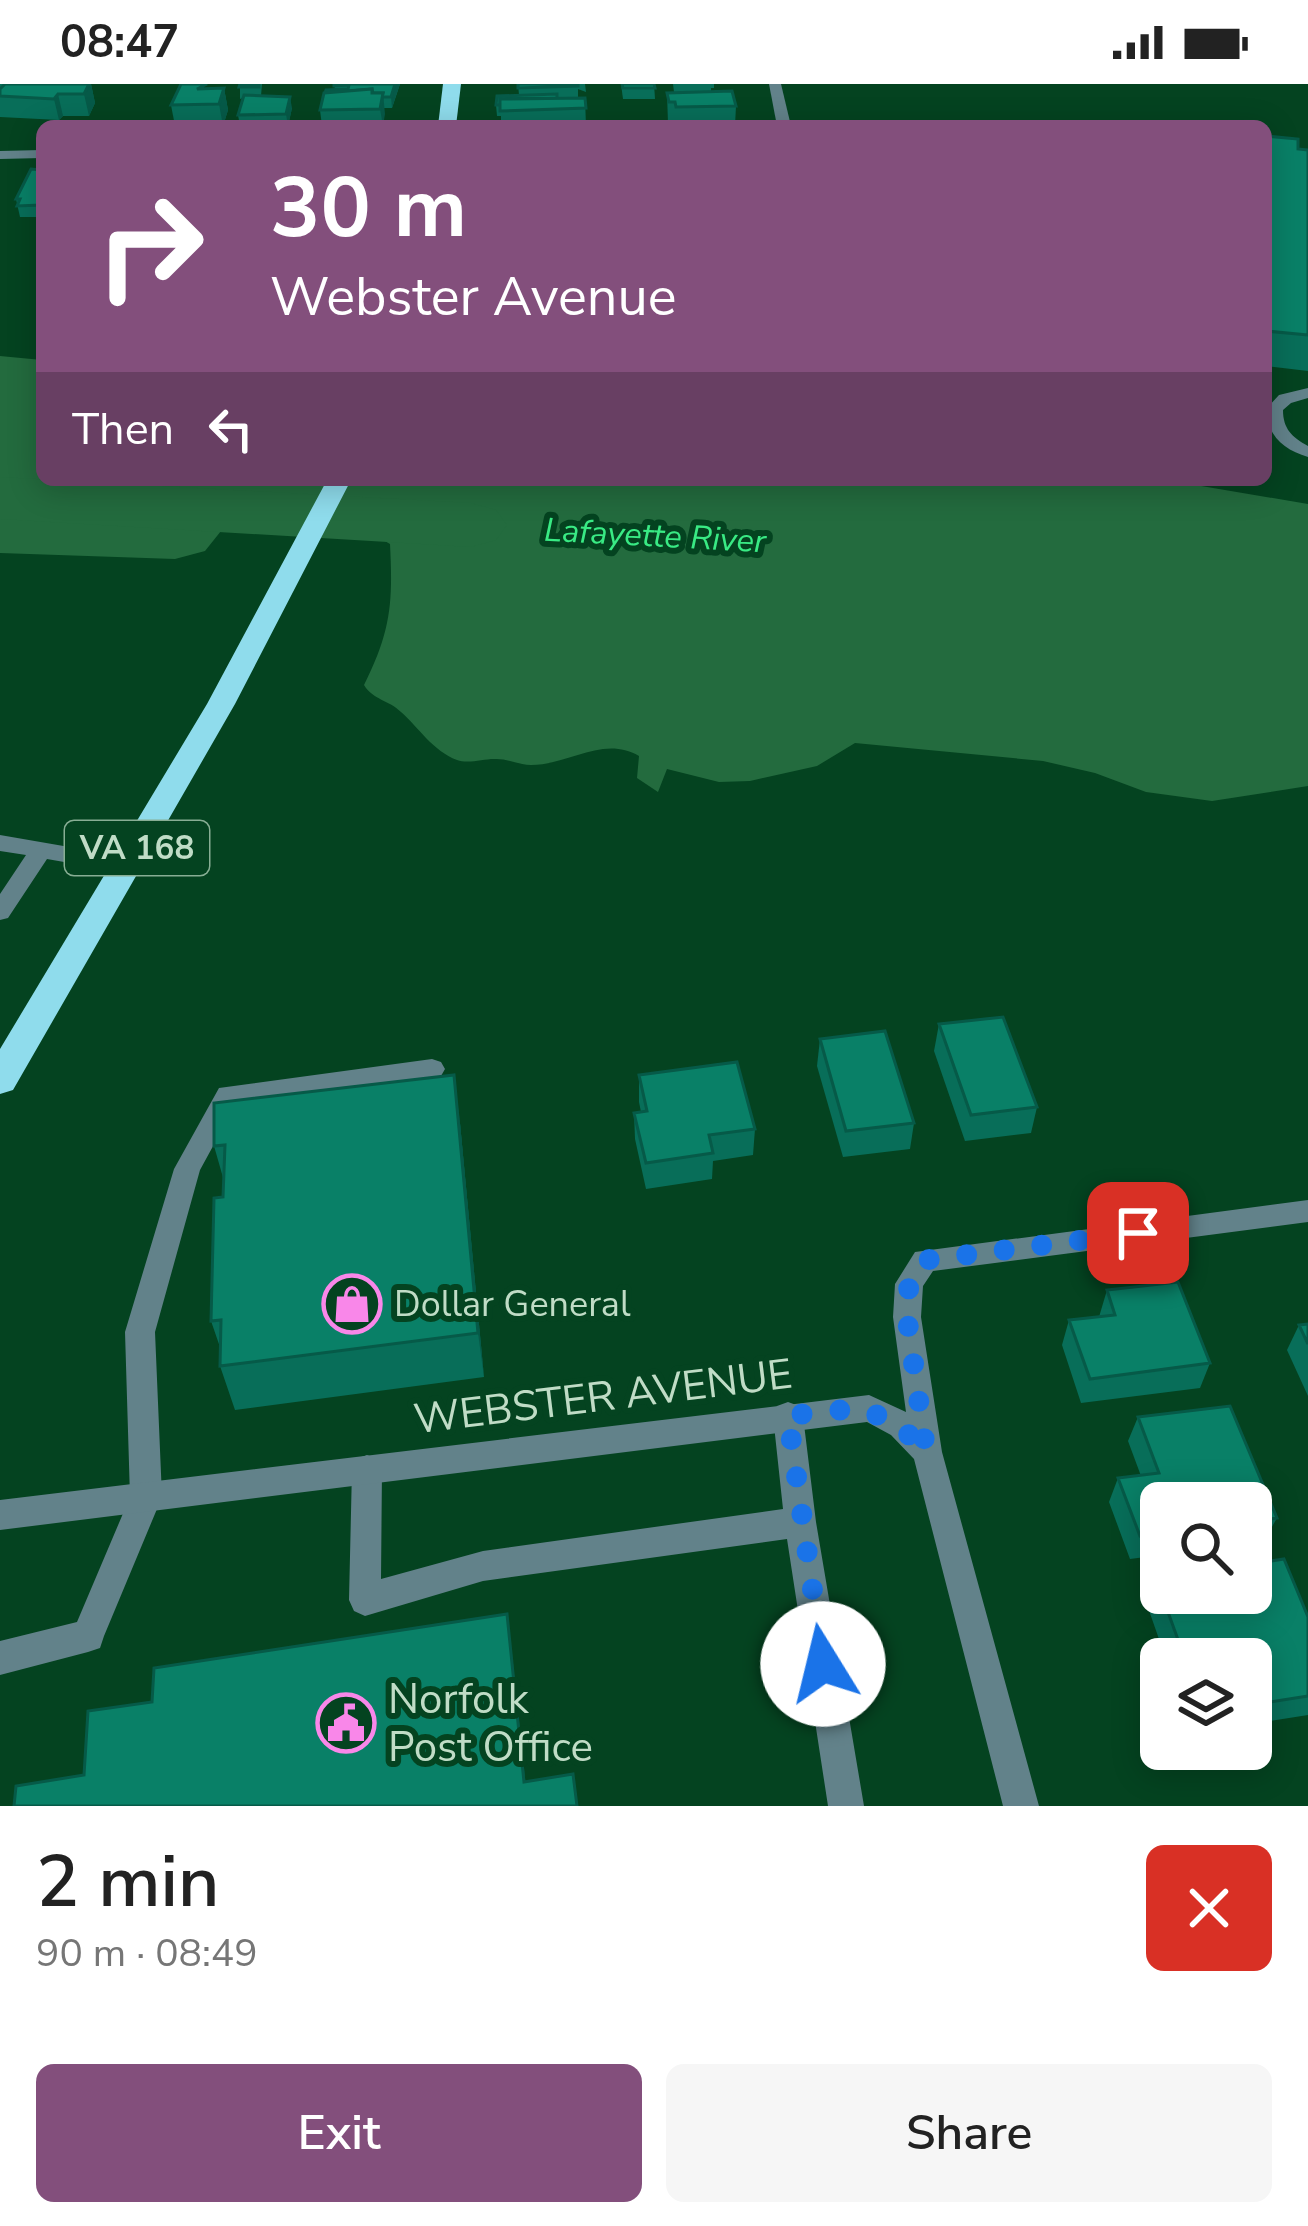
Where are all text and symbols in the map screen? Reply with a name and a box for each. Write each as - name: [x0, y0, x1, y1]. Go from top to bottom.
- text: 08:47: [60, 12, 179, 73]
- text: 30 m: [270, 151, 467, 266]
- icon: right: [72, 168, 228, 324]
- text: Webster Avenue: [270, 260, 677, 334]
- icon: left: [198, 396, 264, 462]
- text: Then: [72, 399, 174, 460]
- water label: Lafayette River: [543, 508, 768, 564]
- road number: VA 168: [65, 821, 209, 875]
- pin: [1087, 1182, 1189, 1284]
- icon: arrive: [1105, 1200, 1171, 1266]
- shop icon: Dollar General: [321, 1273, 383, 1335]
- place label: Dollar General: [394, 1280, 631, 1329]
- street label: WEBSTER AVENUE: [411, 1346, 795, 1448]
- map controls: [1140, 1482, 1272, 1770]
- button: search: [1140, 1482, 1272, 1614]
- position arrow: [760, 1601, 886, 1727]
- button: layers: [1140, 1638, 1272, 1770]
- place label: Norfolk Post Office: [388, 1671, 593, 1776]
- public building icon: Norfolk Post Office: [315, 1692, 377, 1754]
- text: 2 min: [36, 1833, 219, 1931]
- button: close: [1146, 1845, 1272, 1971]
- text: 90 m · 08:49: [36, 1927, 258, 1980]
- button: Exit: [36, 2064, 642, 2202]
- button: Share: [666, 2064, 1272, 2202]

